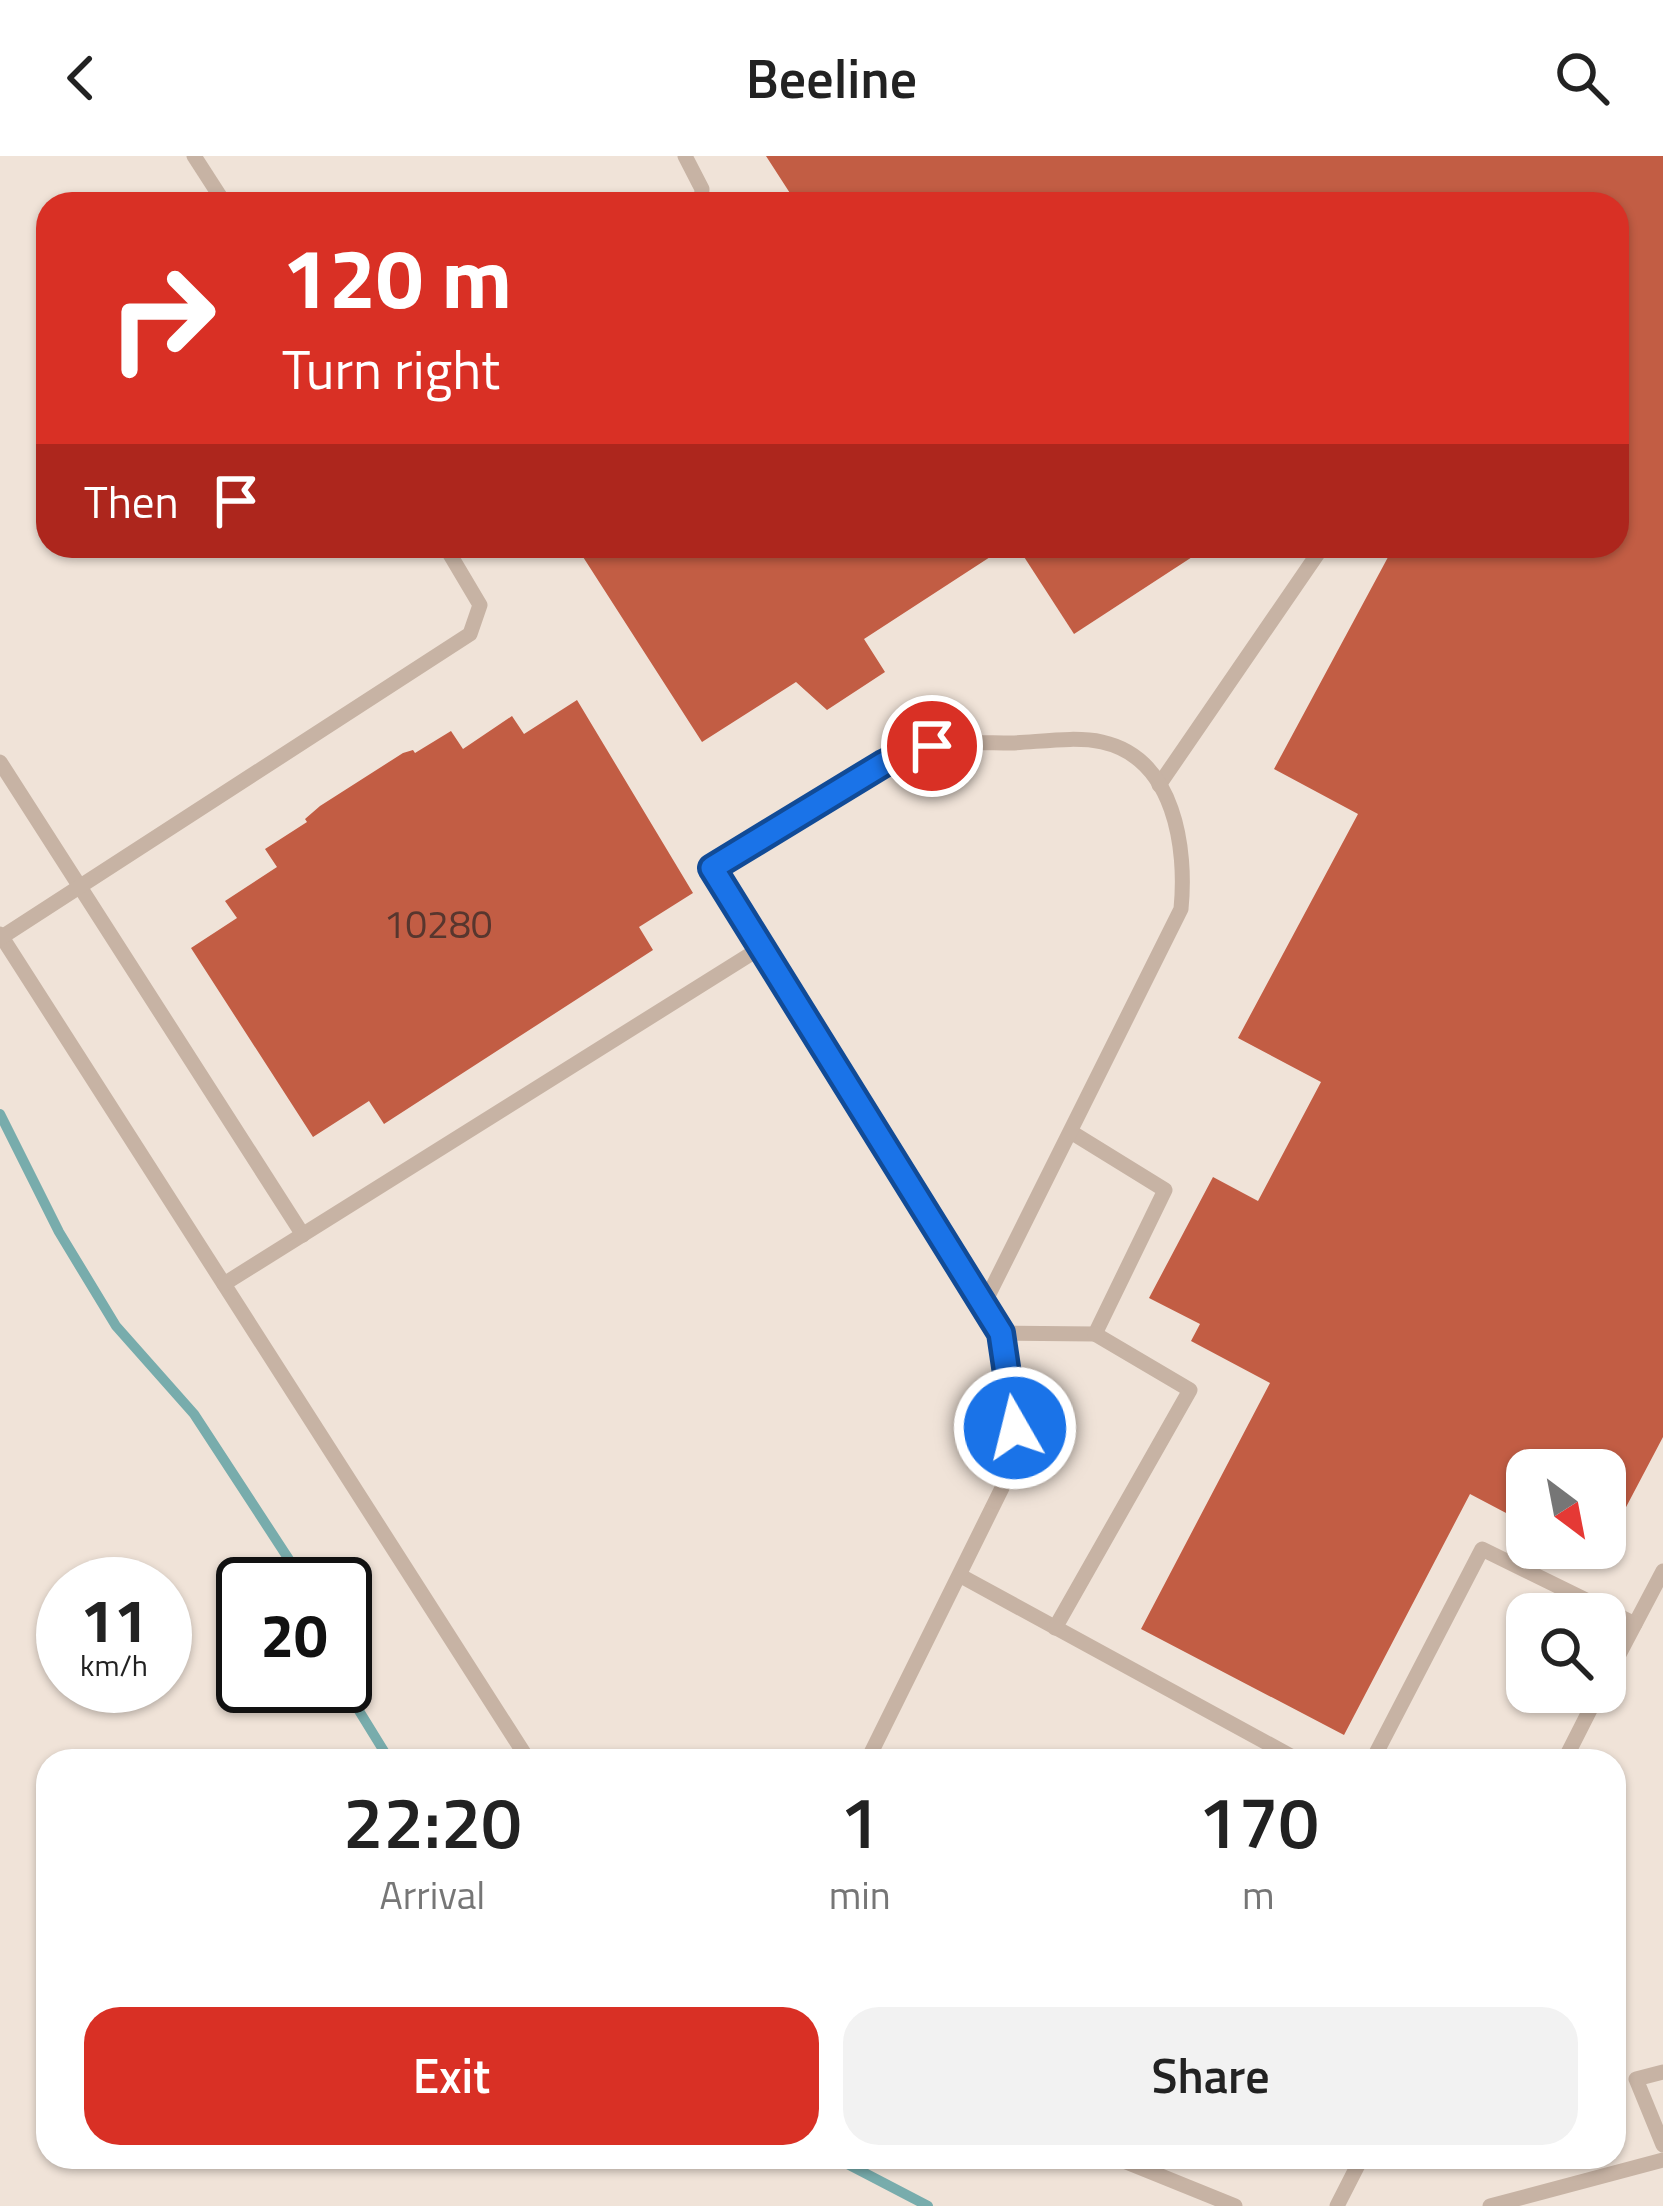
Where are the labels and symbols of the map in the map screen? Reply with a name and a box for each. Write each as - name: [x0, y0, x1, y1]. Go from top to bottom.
- pin: [881, 695, 983, 797]
- house number: 10280: [383, 894, 493, 953]
- position arrow: [952, 1365, 1078, 1491]
- north arrow: [1506, 1449, 1626, 1569]
- speed limit sign: 20: [216, 1557, 372, 1713]

